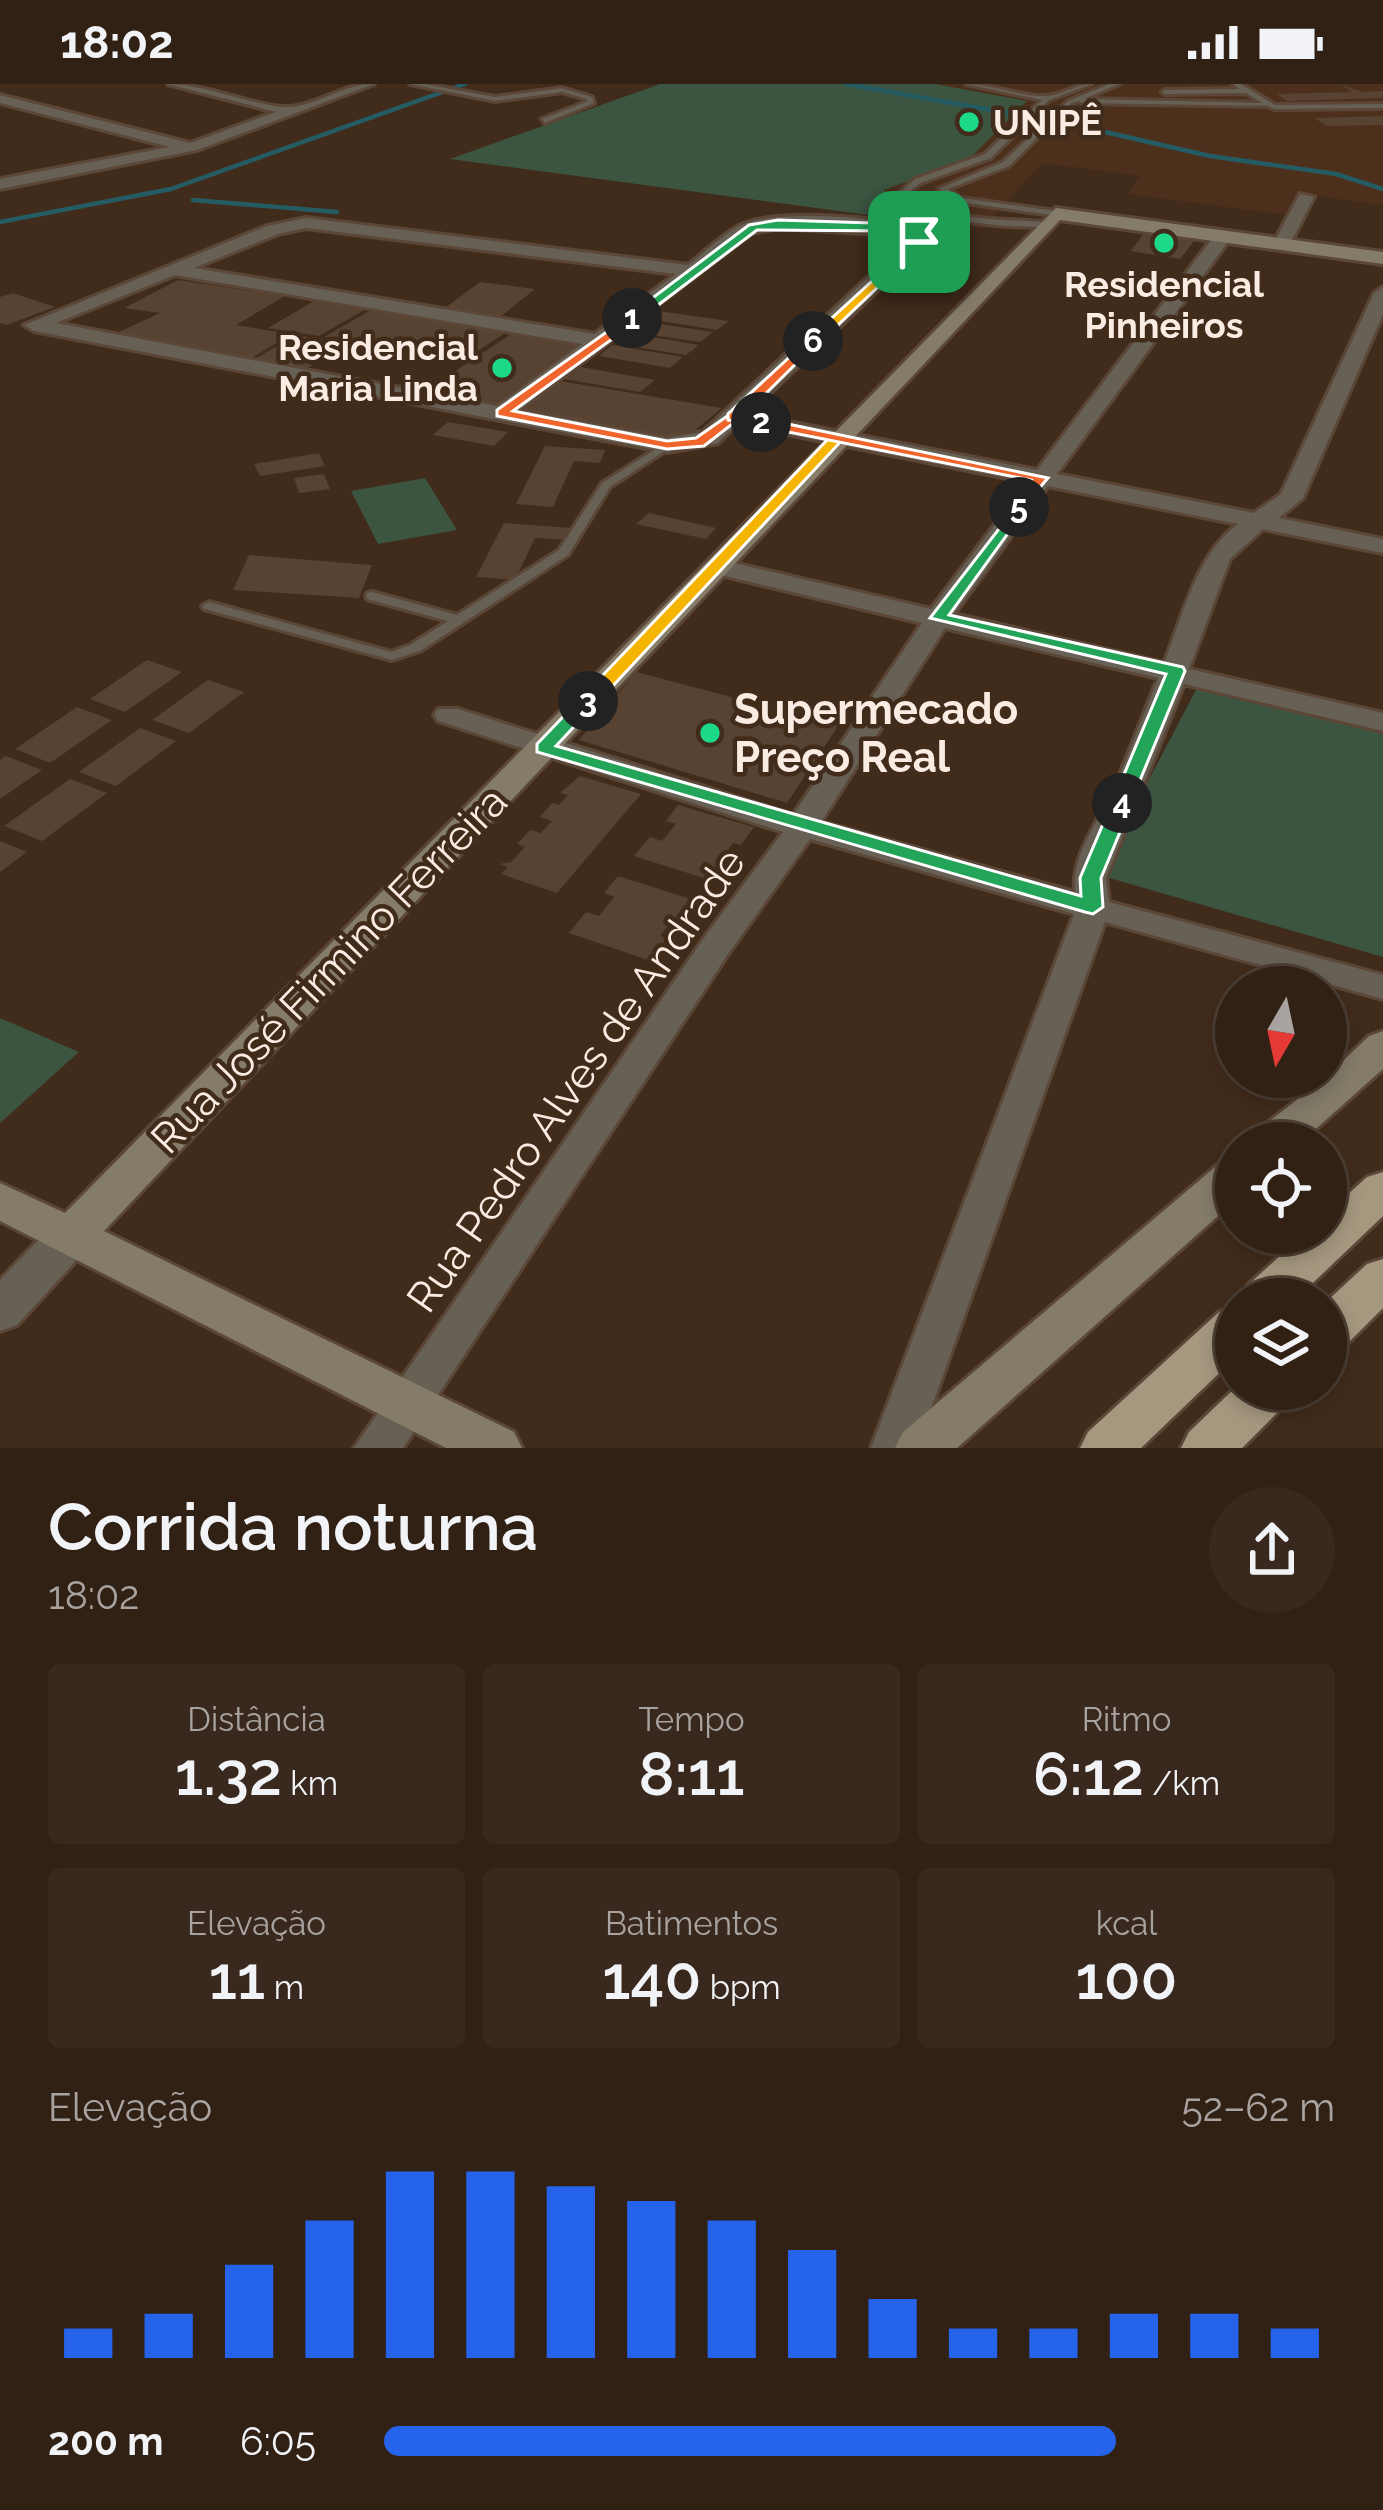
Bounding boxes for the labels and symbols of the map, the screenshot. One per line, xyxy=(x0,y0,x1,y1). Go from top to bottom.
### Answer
place label: UNIPÊ xyxy=(993,101,1102,143)
marker: UNIPÊ xyxy=(956,109,982,135)
pin xyxy=(868,191,970,293)
marker: Residencial Pinheiros xyxy=(1151,230,1177,256)
place label: Residencial Pinheiros xyxy=(1064,263,1265,346)
pin: 1 xyxy=(602,288,662,348)
pin: 6 xyxy=(783,311,843,371)
place label: Residencial Maria Linda xyxy=(278,326,479,409)
marker: Residencial Maria Linda xyxy=(489,355,515,381)
pin: 2 xyxy=(731,392,791,452)
pin: 5 xyxy=(989,477,1049,537)
pin: 3 xyxy=(558,671,618,731)
place label: Supermecado Preço Real xyxy=(734,685,1018,782)
marker: Supermecado Preço Real xyxy=(697,720,723,746)
pin: 4 xyxy=(1092,773,1152,833)
street label: Rua José Firmino Ferreira xyxy=(141,777,517,1163)
street label: Rua Pedro Alves de Andrade xyxy=(397,839,755,1321)
north arrow xyxy=(1215,966,1347,1098)

